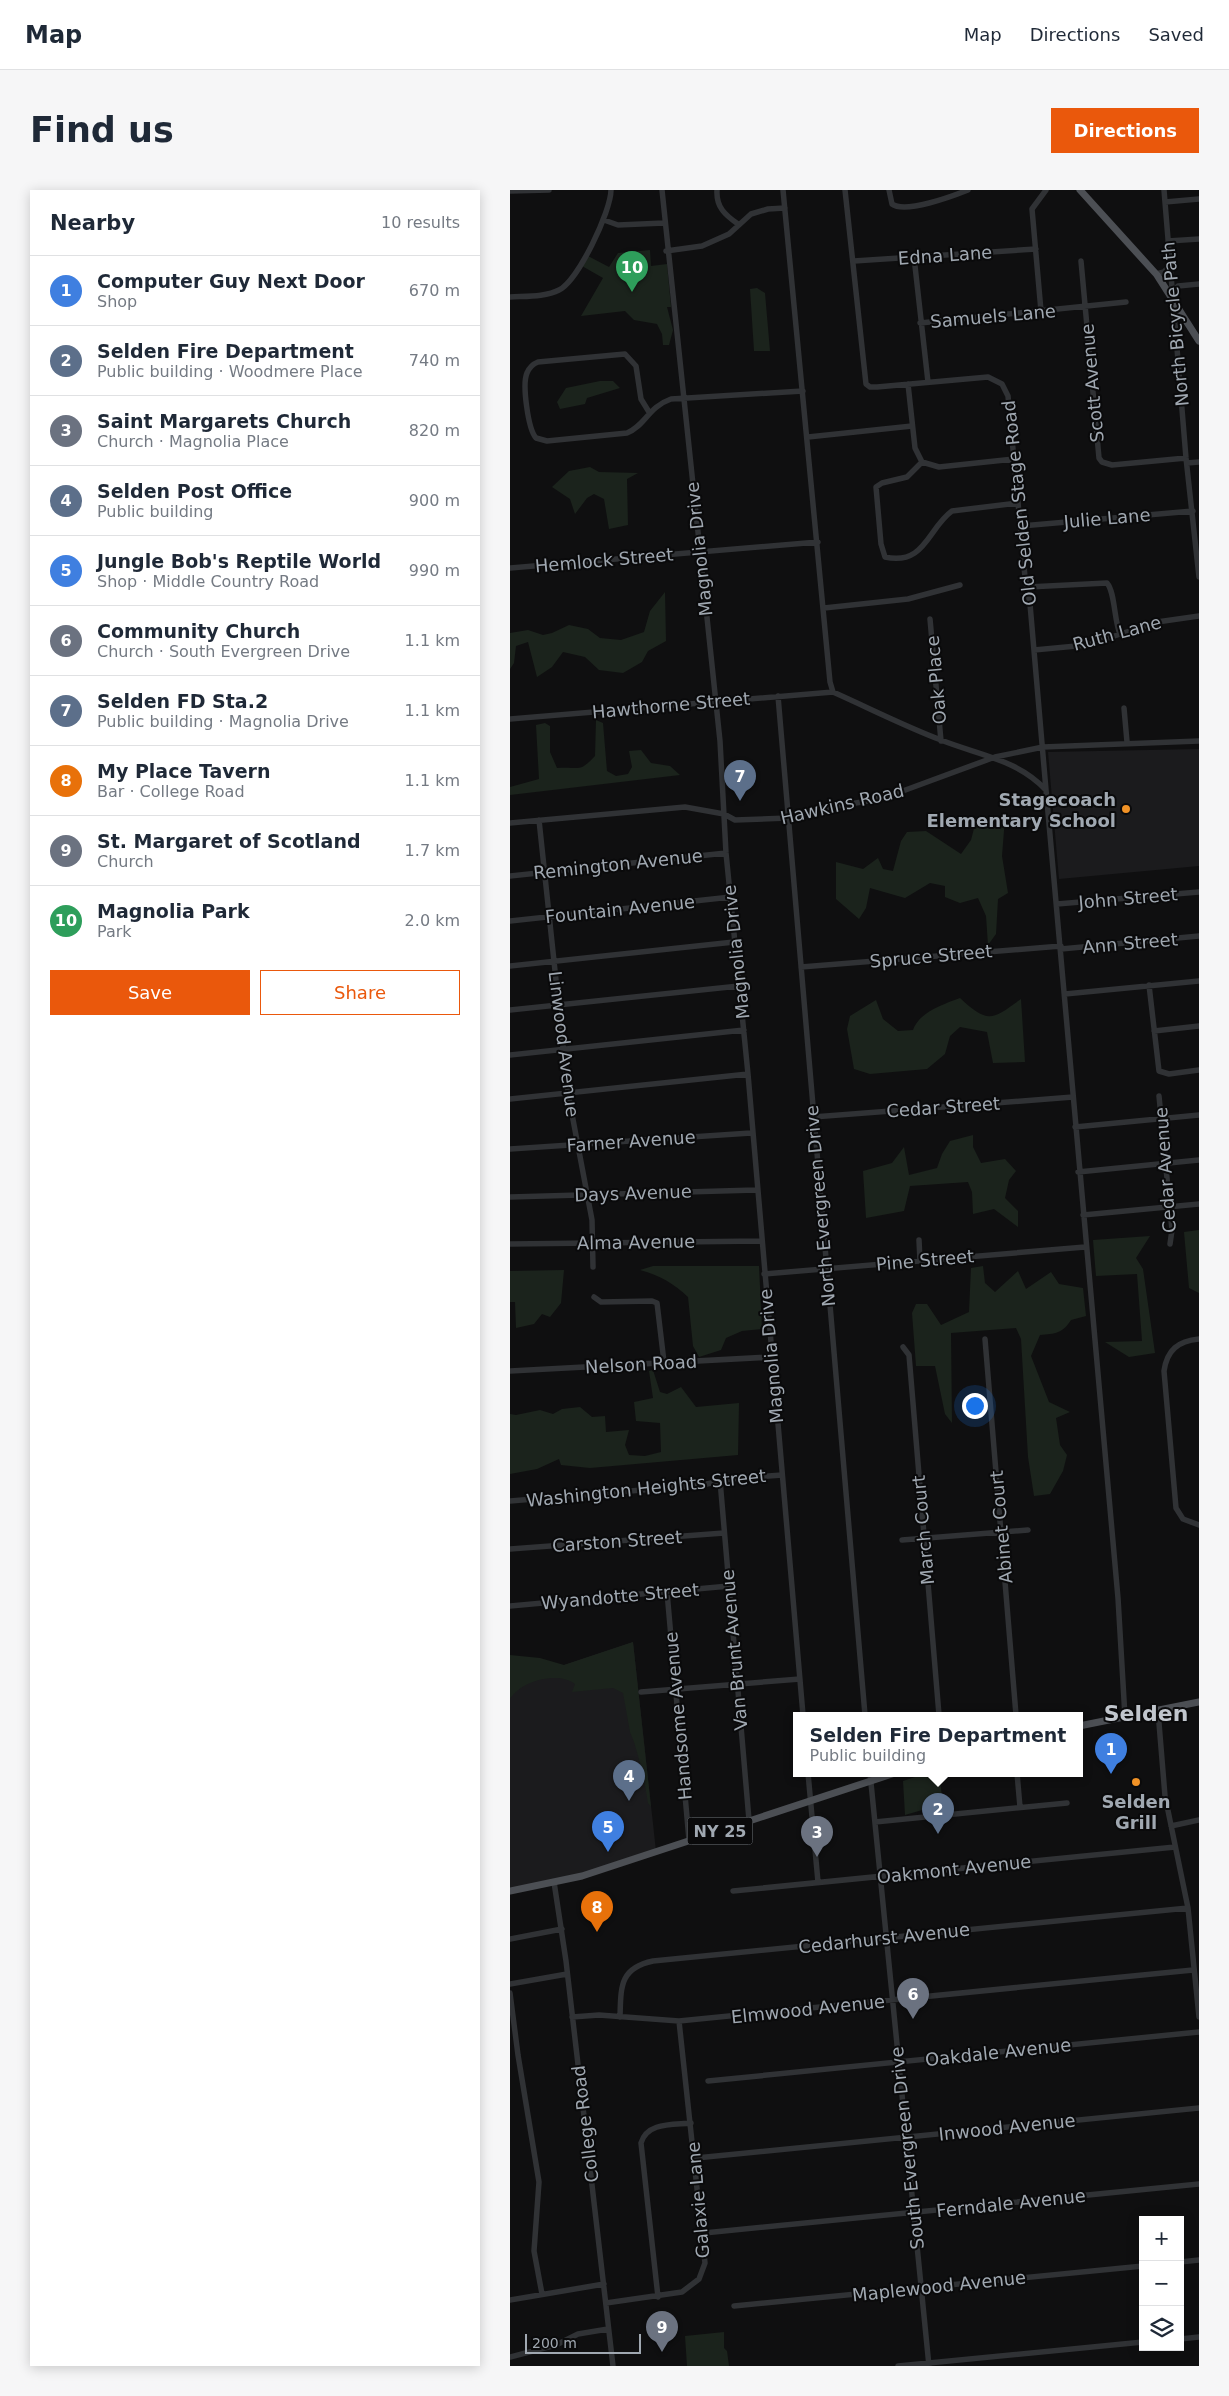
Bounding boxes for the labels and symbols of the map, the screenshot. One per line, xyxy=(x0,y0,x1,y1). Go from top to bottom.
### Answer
street label: Edna Lane xyxy=(897,241,993,269)
street label: North Bicycle Path xyxy=(1157,241,1193,407)
pin: 10 xyxy=(616,251,648,292)
street label: Samuels Lane xyxy=(929,300,1057,332)
street label: Scott Avenue xyxy=(1076,323,1108,443)
street label: Old Selden Stage Road xyxy=(998,399,1040,607)
street label: Magnolia Drive xyxy=(681,481,717,617)
street label: Julie Lane xyxy=(1062,504,1151,532)
street label: Hemlock Street xyxy=(534,543,674,577)
street label: Ruth Lane xyxy=(1070,611,1164,655)
street label: Oak Place xyxy=(922,635,950,725)
street label: Hawthorne Street xyxy=(591,688,751,722)
pin: 7 xyxy=(724,760,756,801)
street label: Hawkins Road xyxy=(778,780,906,828)
place label: Stagecoach Elementary School xyxy=(927,789,1116,831)
marker: Stagecoach Elementary School xyxy=(1120,803,1132,815)
street label: Remington Avenue xyxy=(532,845,704,883)
street label: John Street xyxy=(1076,883,1179,913)
street label: Magnolia Drive xyxy=(718,884,754,1020)
street label: Fountain Avenue xyxy=(544,891,696,927)
street label: Ann Street xyxy=(1081,928,1179,958)
street label: Spruce Street xyxy=(869,940,993,972)
street label: Linwood Avenue xyxy=(545,970,583,1118)
street label: Cedar Street xyxy=(885,1093,1001,1121)
street label: North Evergreen Drive xyxy=(801,1104,839,1308)
street label: Cedar Avenue xyxy=(1150,1106,1180,1234)
street label: Farner Avenue xyxy=(566,1126,696,1156)
street label: Days Avenue xyxy=(574,1180,692,1206)
street label: Alma Avenue xyxy=(577,1230,695,1254)
street label: Pine Street xyxy=(875,1245,975,1275)
street label: Magnolia Drive xyxy=(755,1288,787,1424)
street label: Nelson Road xyxy=(584,1351,698,1377)
your location xyxy=(962,1393,988,1419)
street label: Washington Heights Street xyxy=(525,1465,767,1511)
street label: Abinet Court xyxy=(986,1470,1016,1584)
street label: March Court xyxy=(908,1474,938,1586)
street label: Carston Street xyxy=(551,1526,683,1556)
street label: Van Brunt Avenue xyxy=(717,1569,751,1731)
street label: Wyandotte Street xyxy=(540,1579,700,1613)
street label: Handsome Avenue xyxy=(660,1631,696,1801)
district label: Selden xyxy=(1104,1701,1188,1726)
pin: 1 xyxy=(1095,1733,1127,1774)
pin: 4 xyxy=(613,1760,645,1801)
marker: Selden Grill xyxy=(1130,1776,1142,1788)
place label: Selden Grill xyxy=(1101,1791,1171,1833)
pin: 2 xyxy=(922,1793,954,1834)
pin: 5 xyxy=(592,1811,624,1852)
pin: 3 xyxy=(801,1816,833,1857)
road number: NY 25 xyxy=(688,1818,752,1844)
street label: Oakmont Avenue xyxy=(876,1850,1032,1888)
pin: 8 xyxy=(581,1891,613,1932)
street label: Cedarhurst Avenue xyxy=(797,1919,971,1957)
pin: 6 xyxy=(897,1978,929,2019)
street label: Elmwood Avenue xyxy=(730,1990,886,2028)
street label: Oakdale Avenue xyxy=(924,2034,1072,2070)
street label: South Evergreen Drive xyxy=(886,2046,928,2250)
street label: College Road xyxy=(567,2064,603,2184)
street label: Inwood Avenue xyxy=(938,2109,1076,2145)
street label: Galaxie Lane xyxy=(682,2141,714,2259)
street label: Ferndale Avenue xyxy=(935,2185,1087,2221)
street label: Maplewood Avenue xyxy=(851,2266,1027,2306)
pin: 9 xyxy=(646,2311,678,2352)
scale bar xyxy=(525,2331,641,2354)

